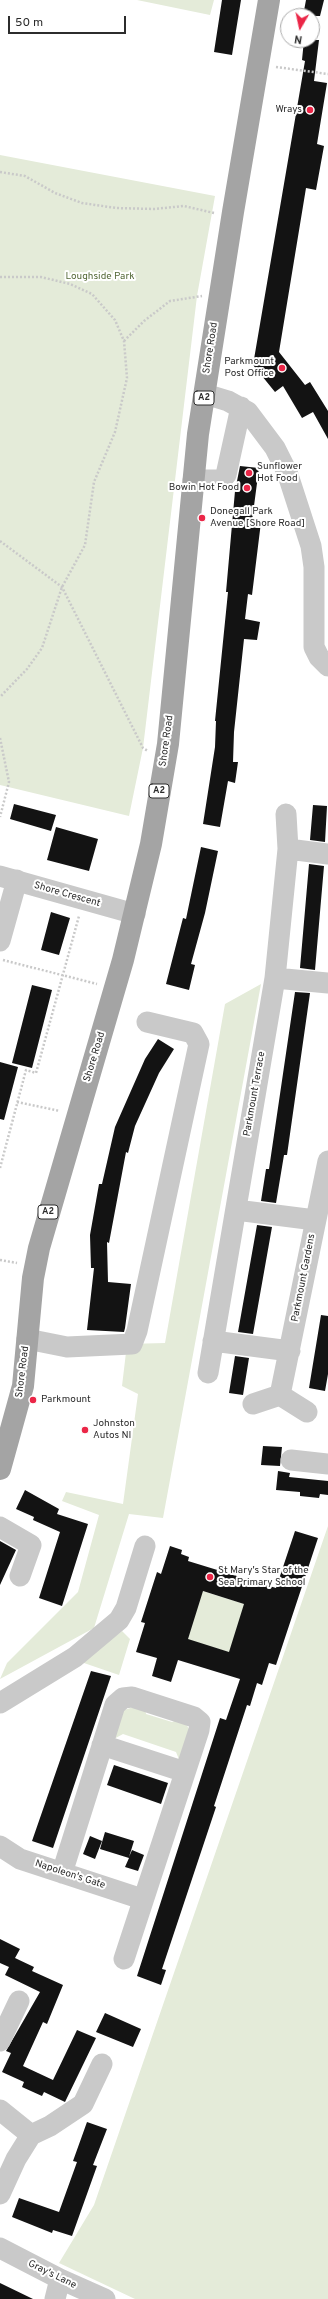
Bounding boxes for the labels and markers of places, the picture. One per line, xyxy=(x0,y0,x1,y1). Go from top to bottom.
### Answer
place label: Wrays xyxy=(275,104,302,116)
marker: Wrays xyxy=(305,105,315,115)
place label: Parkmount Post Office xyxy=(224,356,274,380)
marker: Parkmount Post Office xyxy=(277,363,287,373)
place label: Sunflower Hot Food xyxy=(257,461,302,484)
marker: Sunflower Hot Food xyxy=(244,468,254,478)
place label: Bowin Hot Food xyxy=(169,482,239,494)
marker: Bowin Hot Food xyxy=(242,483,252,493)
place label: Donegall Park Avenue [Shore Road] xyxy=(210,506,305,530)
marker: Donegall Park Avenue [Shore Road] xyxy=(197,513,207,523)
place label: Parkmount xyxy=(41,1394,91,1406)
marker: Parkmount xyxy=(28,1395,38,1405)
place label: Johnston Autos NI xyxy=(93,1418,135,1442)
marker: Johnston Autos NI xyxy=(80,1425,90,1435)
place label: St Mary's Star of the Sea Primary School xyxy=(218,1565,309,1588)
marker: St Mary's Star of the Sea Primary School xyxy=(205,1572,215,1582)

